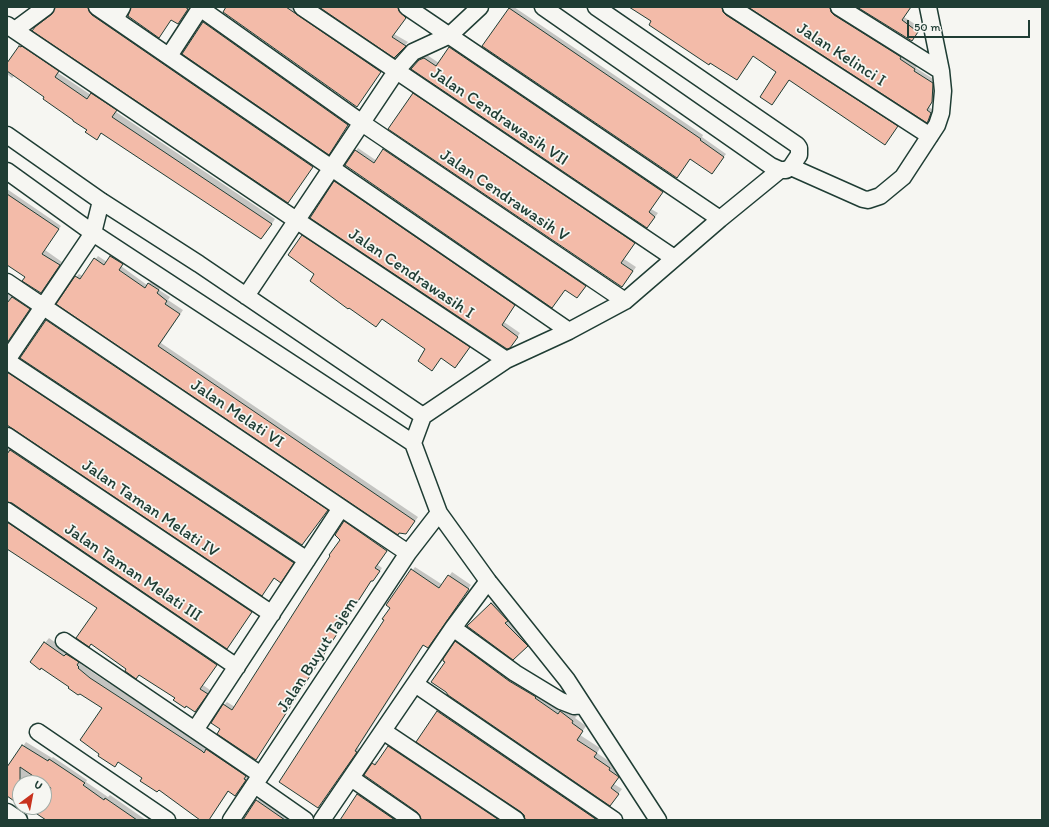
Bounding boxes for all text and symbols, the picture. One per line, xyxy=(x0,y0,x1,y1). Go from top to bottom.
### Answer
scale bar xyxy=(909,12,1032,38)
street label: Jalan Kelinci I xyxy=(793,19,889,91)
text: 50 m xyxy=(914,20,940,34)
street label: Jalan Cendrawasih VII xyxy=(426,63,572,171)
street label: Jalan Cendrawasih V xyxy=(436,145,572,247)
street label: Jalan Cendrawasih I xyxy=(344,224,478,324)
street label: Jalan Melati VI xyxy=(186,375,288,453)
street label: Jalan Taman Melati IV xyxy=(78,456,222,562)
street label: Jalan Taman Melati III xyxy=(60,519,206,627)
street label: Jalan Buyut Tajem xyxy=(273,594,363,716)
north arrow xyxy=(12,775,52,815)
text: U xyxy=(32,778,45,793)

